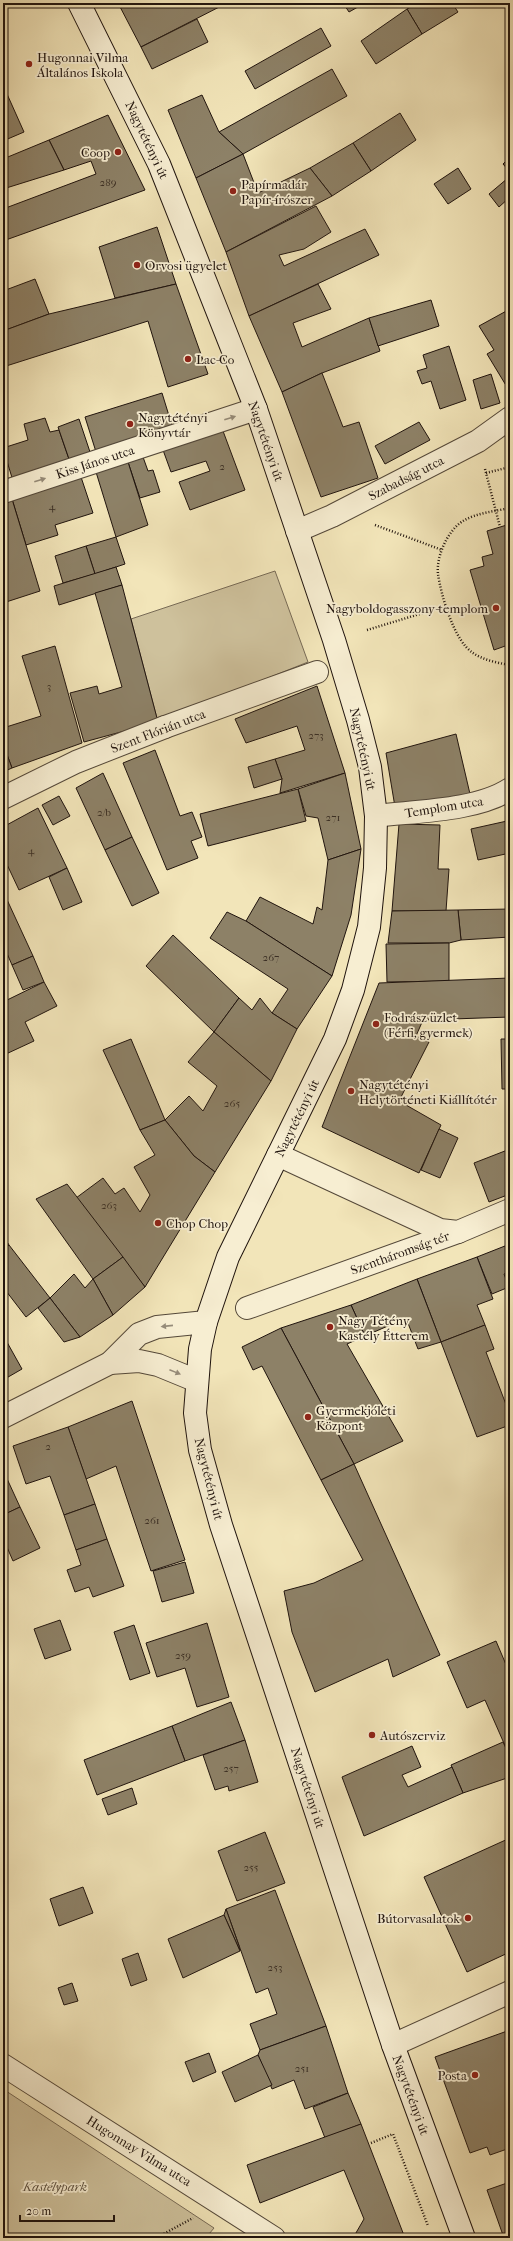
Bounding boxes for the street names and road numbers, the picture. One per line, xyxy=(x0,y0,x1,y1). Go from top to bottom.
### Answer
street label: Nagytétényi út xyxy=(122,99,172,182)
street label: Nagytétényi út xyxy=(245,399,287,484)
street label: Kiss János utca xyxy=(54,442,137,482)
street label: Szabadság utca xyxy=(366,452,447,503)
street label: Szent Flórián utca xyxy=(109,706,208,756)
street label: Nagytétényi út xyxy=(347,706,379,792)
street label: Templom utca xyxy=(404,793,485,821)
street label: Nagytétényi út xyxy=(272,1077,322,1159)
street label: Szentháromság tér xyxy=(348,1228,452,1278)
street label: Nagytétényi út xyxy=(192,1436,227,1522)
street label: Nagytétényi út xyxy=(288,1746,328,1831)
street label: Nagytétényi út xyxy=(390,2053,433,2137)
street label: Hugonnay Vilma utca xyxy=(84,2113,195,2190)

